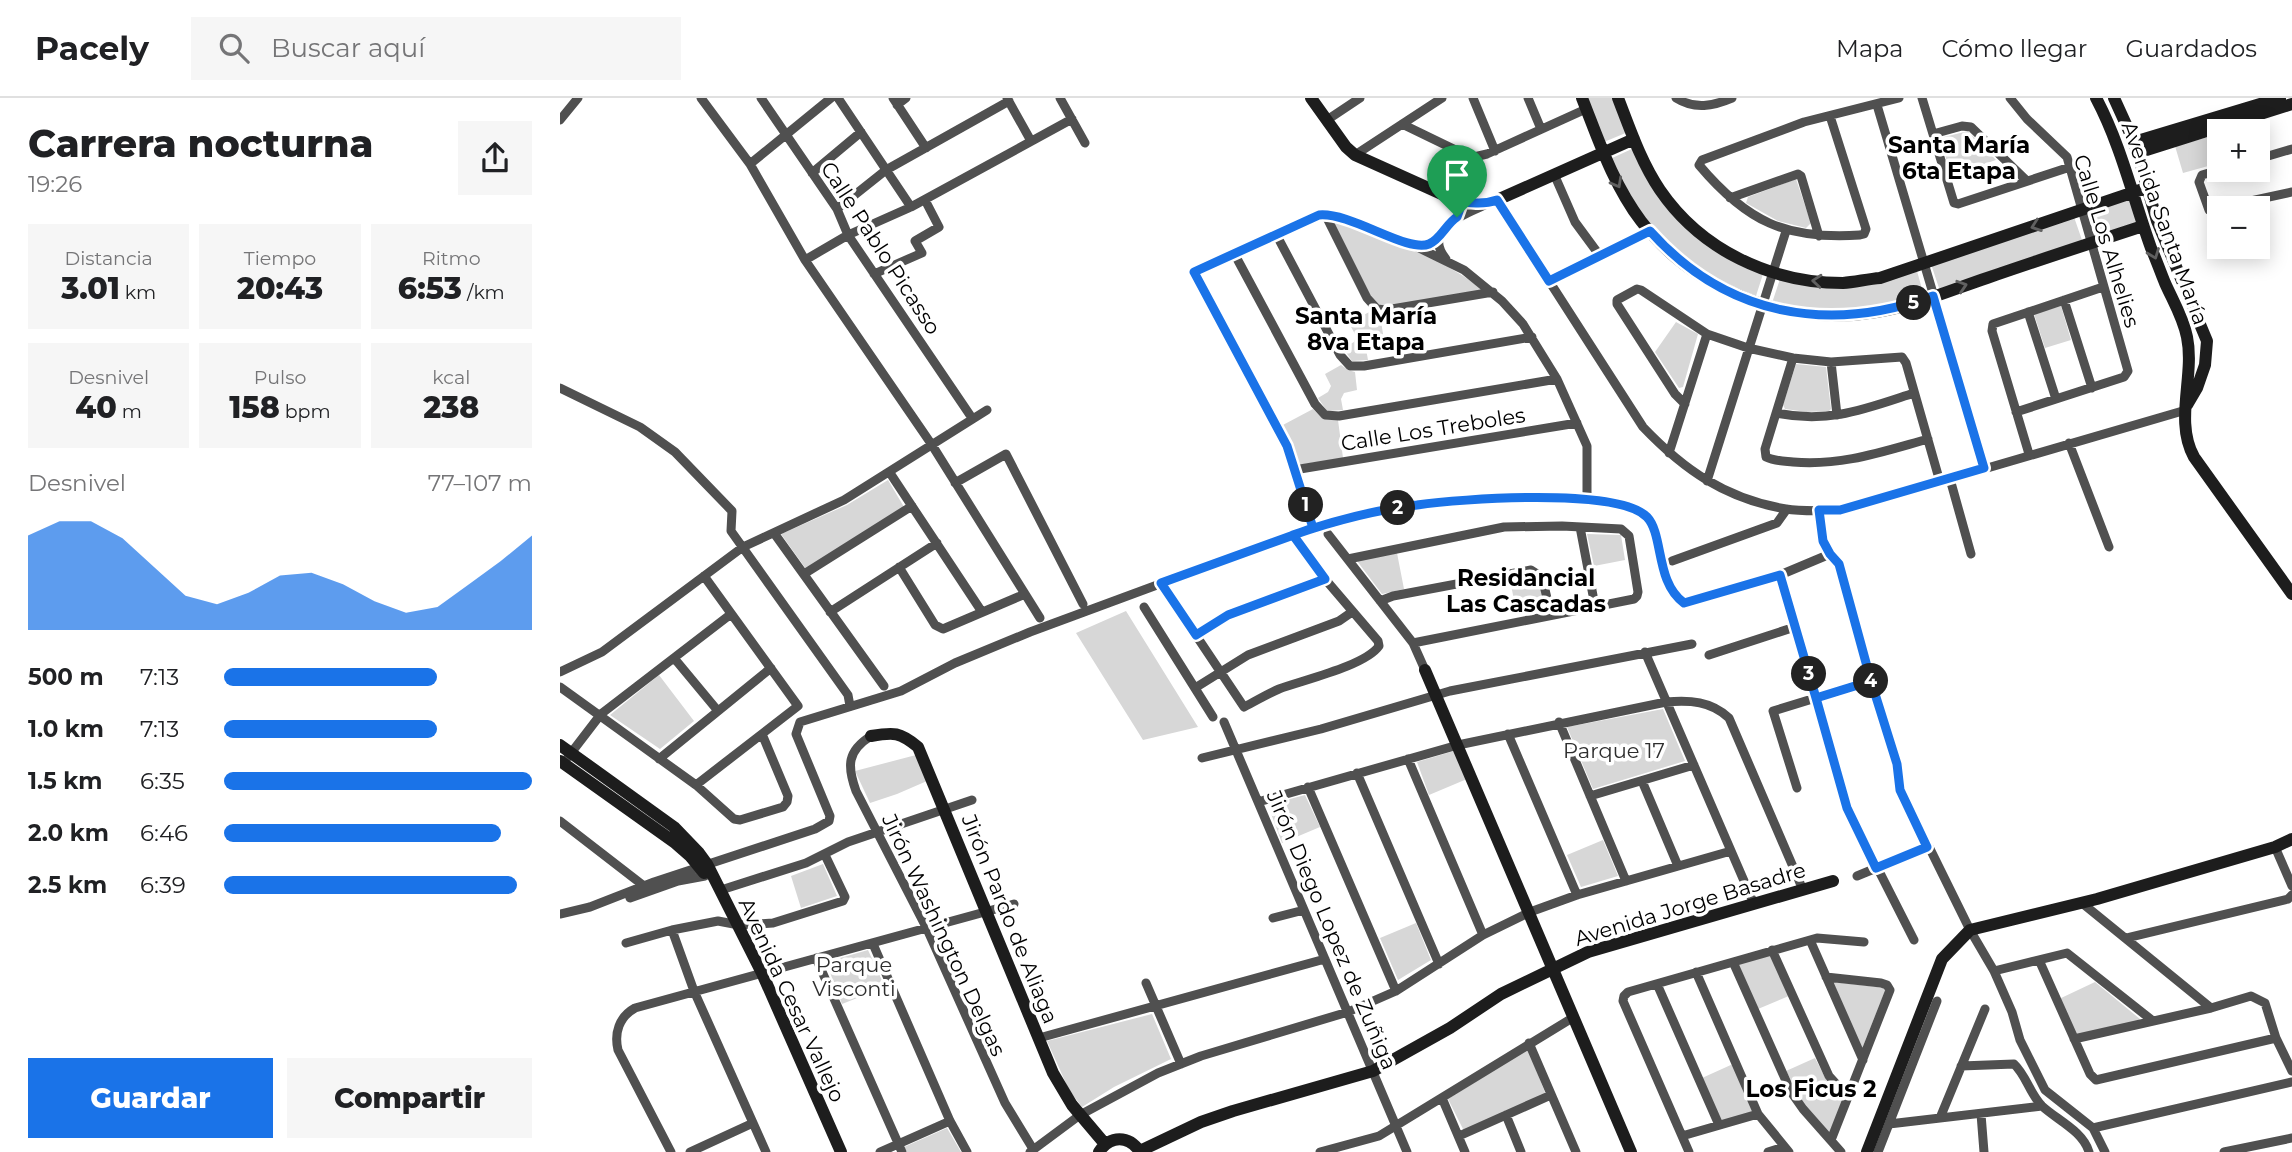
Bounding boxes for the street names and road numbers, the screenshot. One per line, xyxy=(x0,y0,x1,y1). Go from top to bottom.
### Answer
street label: Avenida Santa María xyxy=(2117,118,2213,328)
street label: Calle Los Alhelies xyxy=(2069,151,2145,331)
street label: Calle Pablo Picasso xyxy=(816,157,946,339)
street label: Calle Los Treboles xyxy=(1339,402,1527,456)
street label: Jirón Diego Lopez de Zuñiga xyxy=(1261,786,1402,1073)
street label: Jirón Washington Delgas xyxy=(876,809,1011,1060)
street label: Jirón Pardo de Aliaga xyxy=(956,810,1063,1027)
street label: Avenida Jorge Basadre xyxy=(1571,857,1809,951)
street label: Avenida Cesar Vallejo xyxy=(734,894,850,1106)

